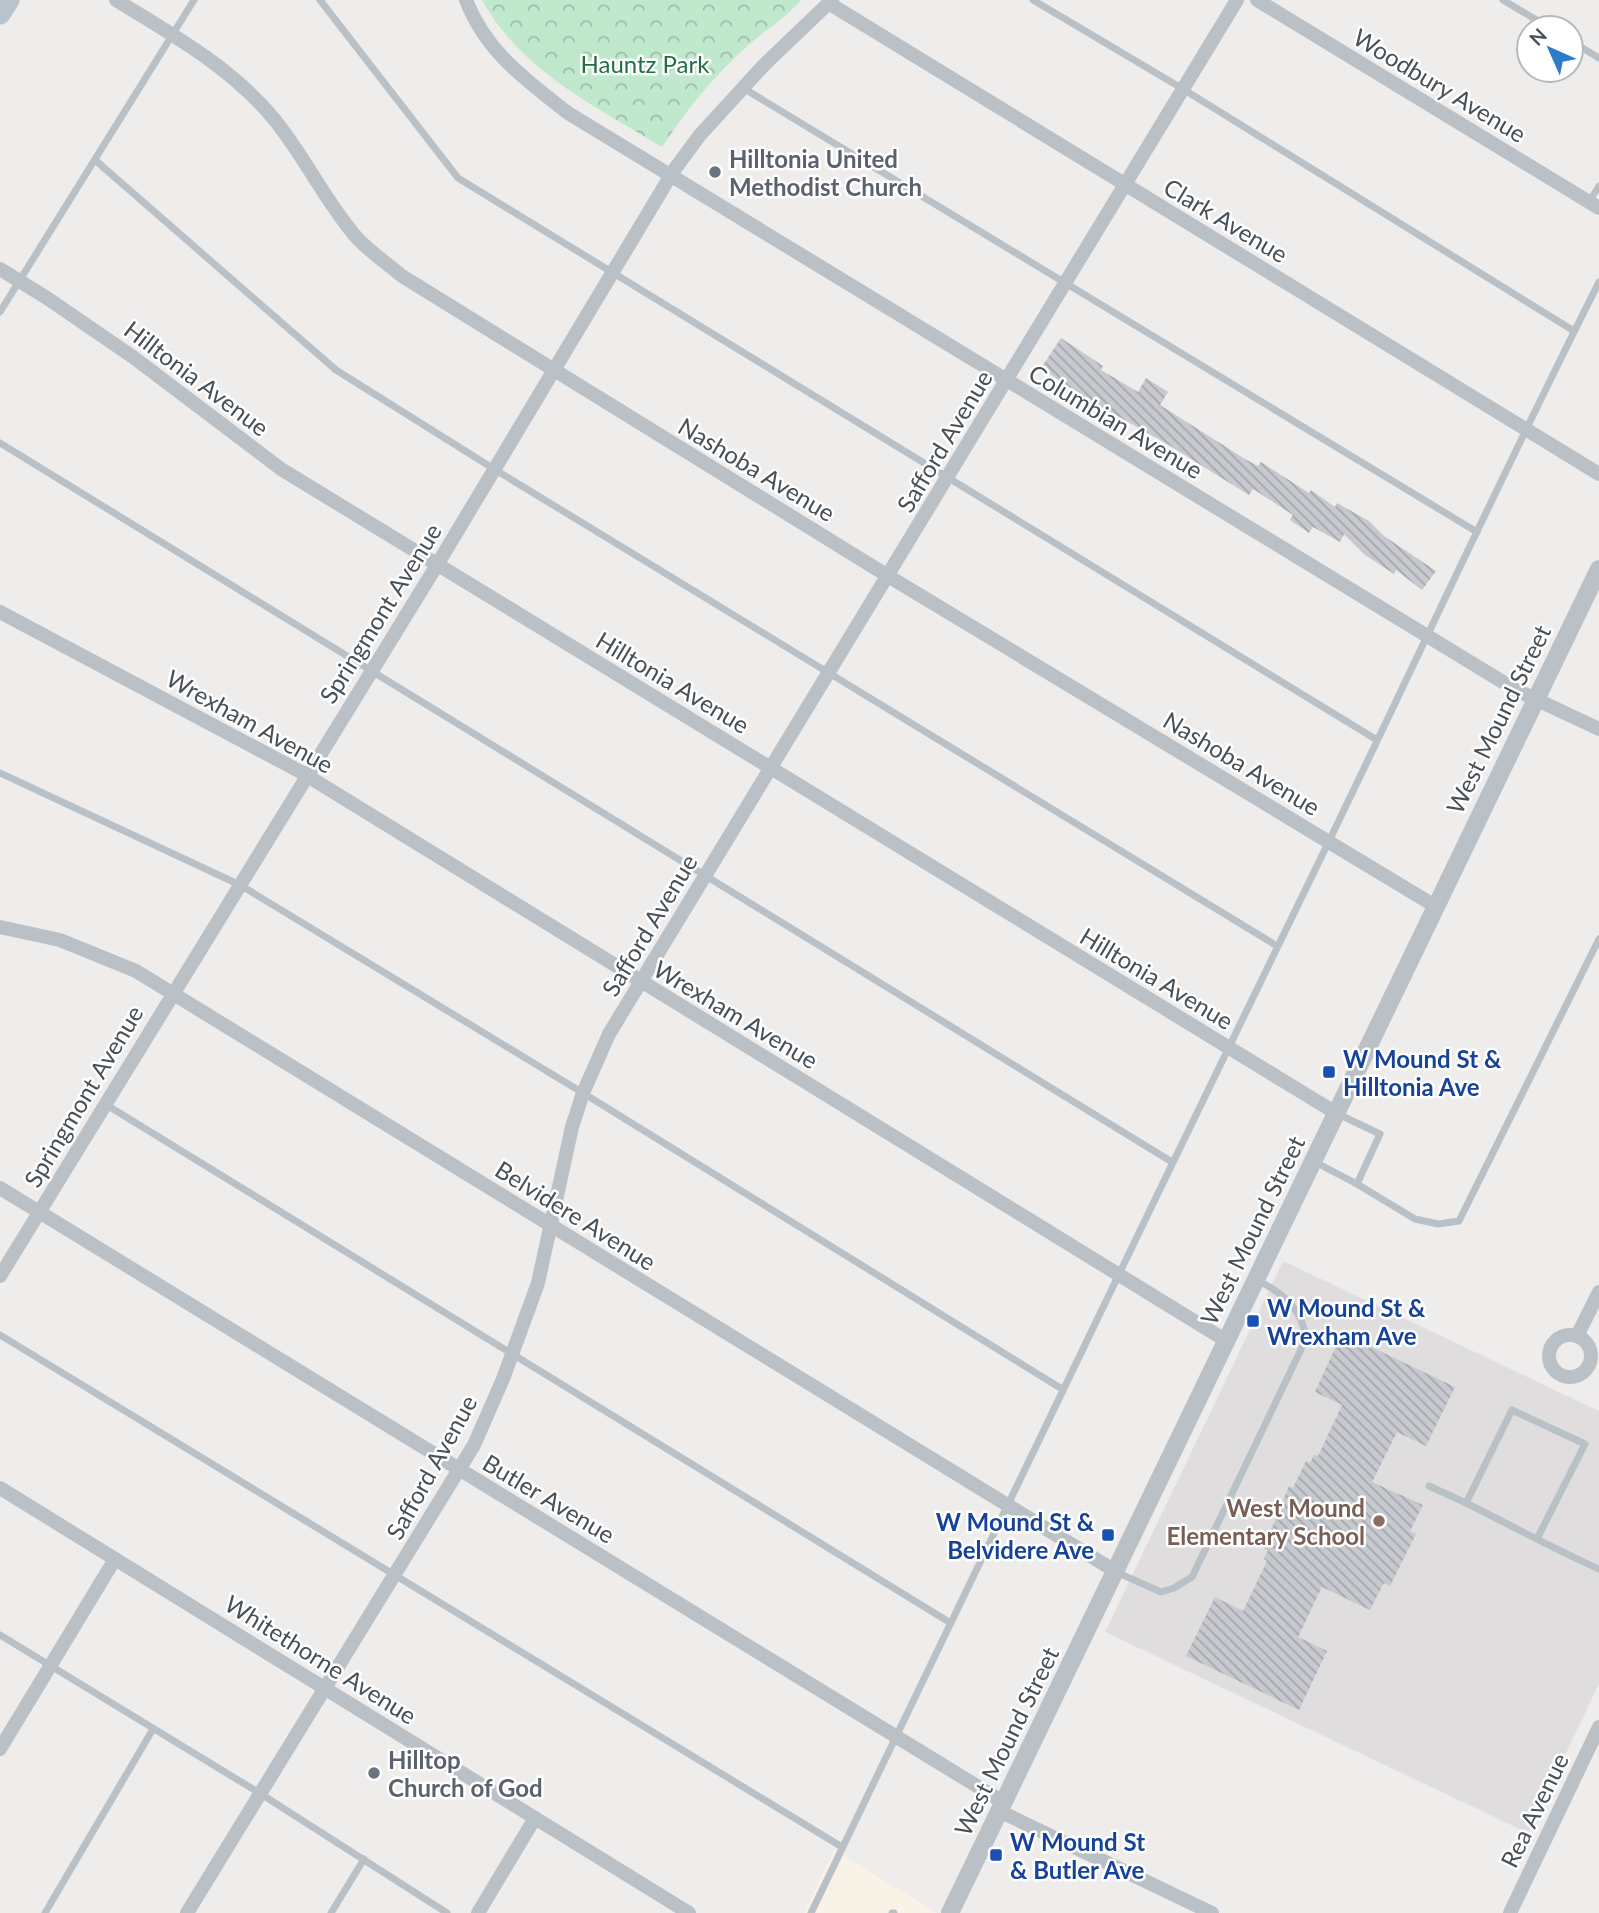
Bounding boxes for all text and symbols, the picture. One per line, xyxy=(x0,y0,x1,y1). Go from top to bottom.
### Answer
north arrow xyxy=(1515,14,1585,84)
street label: Woodbury Avenue xyxy=(1348,22,1532,148)
text: N xyxy=(1524,23,1551,50)
park label: Hauntz Park xyxy=(581,49,710,78)
place label: Hilltonia United Methodist Church xyxy=(729,144,922,201)
marker: Hilltonia United Methodist Church xyxy=(707,164,723,180)
street label: Clark Avenue xyxy=(1159,172,1293,268)
street label: Hilltonia Avenue xyxy=(119,314,275,442)
street label: Columbian Avenue xyxy=(1024,358,1208,484)
street label: Safford Avenue xyxy=(890,365,998,517)
street label: Nashoba Avenue xyxy=(673,411,841,527)
street label: Springmont Avenue xyxy=(313,518,447,708)
street label: West Mound Street xyxy=(1440,620,1556,818)
street label: Hilltonia Avenue xyxy=(591,625,755,739)
street label: Wrexham Avenue xyxy=(161,663,339,779)
street label: Nashoba Avenue xyxy=(1158,705,1326,821)
street label: Safford Avenue xyxy=(595,849,703,1001)
street label: Hilltonia Avenue xyxy=(1075,921,1239,1035)
street label: Wrexham Avenue xyxy=(649,954,823,1074)
street label: Springmont Avenue xyxy=(17,1000,149,1192)
place label: W Mound St & Hilltonia Ave xyxy=(1343,1044,1502,1101)
marker: W Mound St & Hilltonia Ave xyxy=(1321,1064,1337,1080)
street label: West Mound Street xyxy=(1194,1131,1310,1329)
street label: Belvidere Avenue xyxy=(490,1154,662,1276)
place label: W Mound St & Wrexham Ave xyxy=(1267,1293,1426,1350)
marker: W Mound St & Wrexham Ave xyxy=(1245,1313,1261,1329)
street label: Safford Avenue xyxy=(379,1390,483,1544)
street label: Butler Avenue xyxy=(478,1447,620,1549)
place label: West Mound Elementary School xyxy=(1166,1493,1365,1550)
place label: W Mound St & Belvidere Ave xyxy=(936,1507,1095,1564)
marker: West Mound Elementary School xyxy=(1371,1513,1387,1529)
marker: W Mound St & Belvidere Ave xyxy=(1100,1527,1116,1543)
street label: Whitethorne Avenue xyxy=(220,1588,422,1730)
street label: West Mound Street xyxy=(948,1642,1064,1840)
place label: Hilltop Church of God xyxy=(388,1745,543,1802)
street label: Rea Avenue xyxy=(1494,1748,1574,1872)
marker: Hilltop Church of God xyxy=(366,1765,382,1781)
place label: W Mound St & Butler Ave xyxy=(1010,1827,1145,1884)
marker: W Mound St & Butler Ave xyxy=(988,1847,1004,1863)

